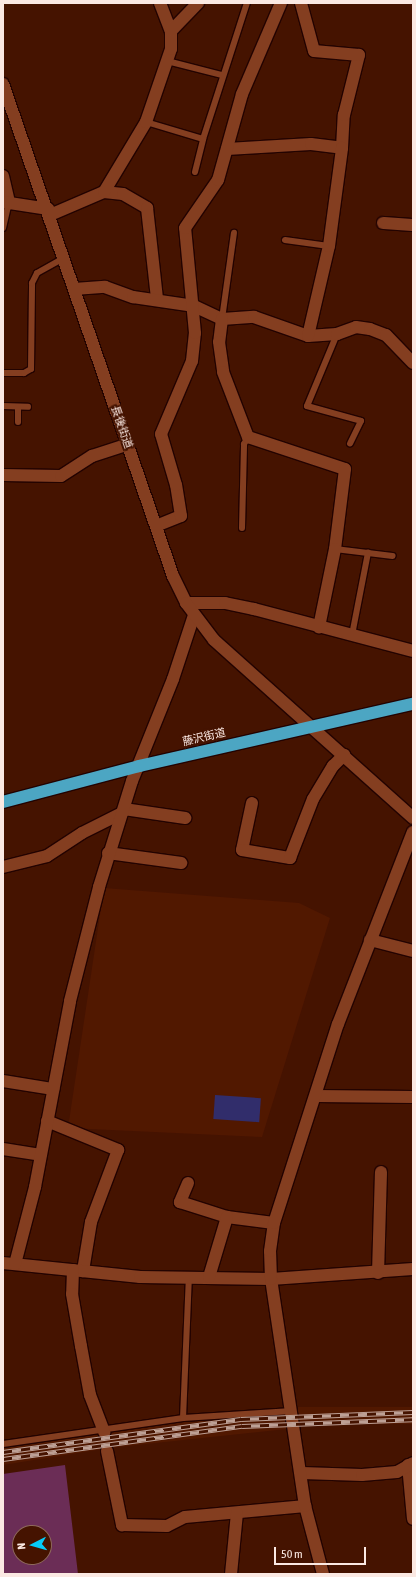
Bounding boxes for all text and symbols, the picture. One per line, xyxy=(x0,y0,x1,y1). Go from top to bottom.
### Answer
street label: 長後街道 xyxy=(109,404,135,450)
street label: 藤沢街道 xyxy=(181,726,227,748)
north arrow xyxy=(12,1525,52,1565)
scale bar xyxy=(276,1539,368,1565)
text: N xyxy=(15,1542,27,1550)
text: 50 m xyxy=(281,1547,303,1561)

